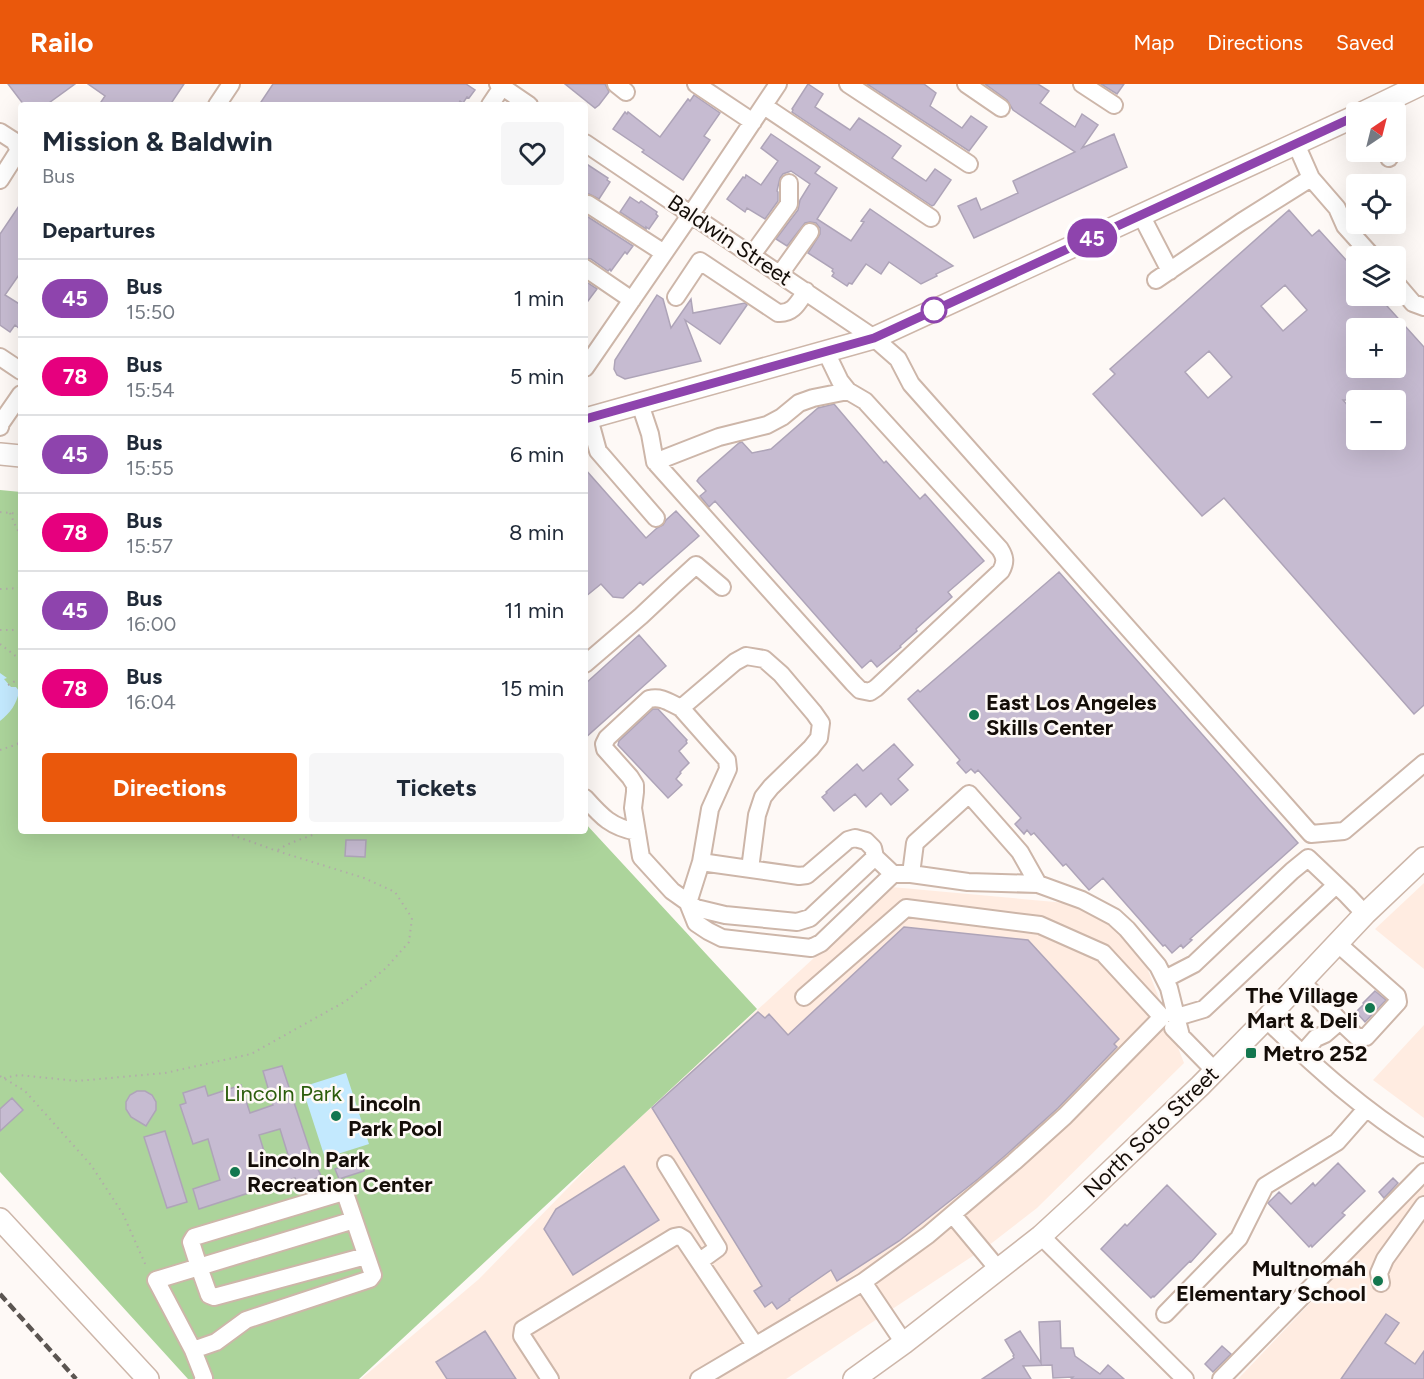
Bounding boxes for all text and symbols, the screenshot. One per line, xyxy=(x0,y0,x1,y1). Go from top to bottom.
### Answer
text: Railo xyxy=(30,25,93,59)
text: Map xyxy=(1133,30,1174,55)
text: Directions xyxy=(1207,30,1303,55)
text: Saved xyxy=(1336,30,1394,55)
north arrow xyxy=(1346,102,1406,162)
map controls xyxy=(1346,102,1406,450)
button: heart xyxy=(501,122,564,185)
text: Mission & Baldwin xyxy=(42,124,273,158)
text: Bus xyxy=(42,164,75,188)
button: locate xyxy=(1346,174,1406,234)
street label: Baldwin Street xyxy=(663,189,797,291)
text: Departures xyxy=(42,217,155,244)
line badge: 45 xyxy=(1065,218,1119,258)
text: 45 xyxy=(1079,226,1105,251)
button: layers xyxy=(1346,246,1406,306)
text: Bus xyxy=(126,273,162,300)
text: 1 min xyxy=(513,285,564,312)
text: 45 xyxy=(62,286,88,311)
unlabelled marker xyxy=(921,297,947,323)
text: 15:50 xyxy=(126,300,175,324)
button: + xyxy=(1346,318,1406,378)
text: Bus xyxy=(126,351,162,378)
text: 5 min xyxy=(510,363,564,390)
text: 78 xyxy=(63,364,87,389)
text: 15:54 xyxy=(126,378,175,402)
button: − xyxy=(1346,390,1406,450)
text: Bus xyxy=(126,429,162,456)
text: 6 min xyxy=(510,441,564,468)
text: 45 xyxy=(62,442,88,467)
text: 15:55 xyxy=(126,456,174,480)
text: Bus xyxy=(126,507,162,534)
text: 8 min xyxy=(509,519,564,546)
text: 78 xyxy=(63,520,87,545)
text: 15:57 xyxy=(126,534,173,558)
text: Bus xyxy=(126,585,162,612)
text: 11 min xyxy=(504,597,564,624)
text: 45 xyxy=(62,598,88,623)
text: 16:00 xyxy=(126,612,176,636)
text: Bus xyxy=(126,663,162,690)
text: 15 min xyxy=(501,675,564,702)
text: 78 xyxy=(63,676,87,701)
place label: East Los Angeles Skills Center xyxy=(986,689,1157,741)
text: 16:04 xyxy=(126,690,176,714)
marker: East Los Angeles Skills Center xyxy=(967,708,981,722)
button: Directions xyxy=(42,753,297,822)
button: Tickets xyxy=(309,753,564,822)
place label: The Village Mart & Deli xyxy=(1246,982,1358,1034)
marker: The Village Mart & Deli xyxy=(1363,1001,1377,1015)
place label: Metro 252 xyxy=(1263,1040,1368,1067)
marker: Metro 252 xyxy=(1244,1046,1258,1060)
street label: North Soto Street xyxy=(1078,1061,1224,1203)
park label: Lincoln Park xyxy=(224,1080,342,1107)
place label: Lincoln Park Pool xyxy=(348,1090,442,1142)
marker: Lincoln Park Pool xyxy=(329,1109,343,1123)
place label: Lincoln Park Recreation Center xyxy=(247,1146,433,1198)
marker: Lincoln Park Recreation Center xyxy=(228,1165,242,1179)
place label: Multnomah Elementary School xyxy=(1176,1255,1366,1307)
marker: Multnomah Elementary School xyxy=(1371,1274,1385,1288)

